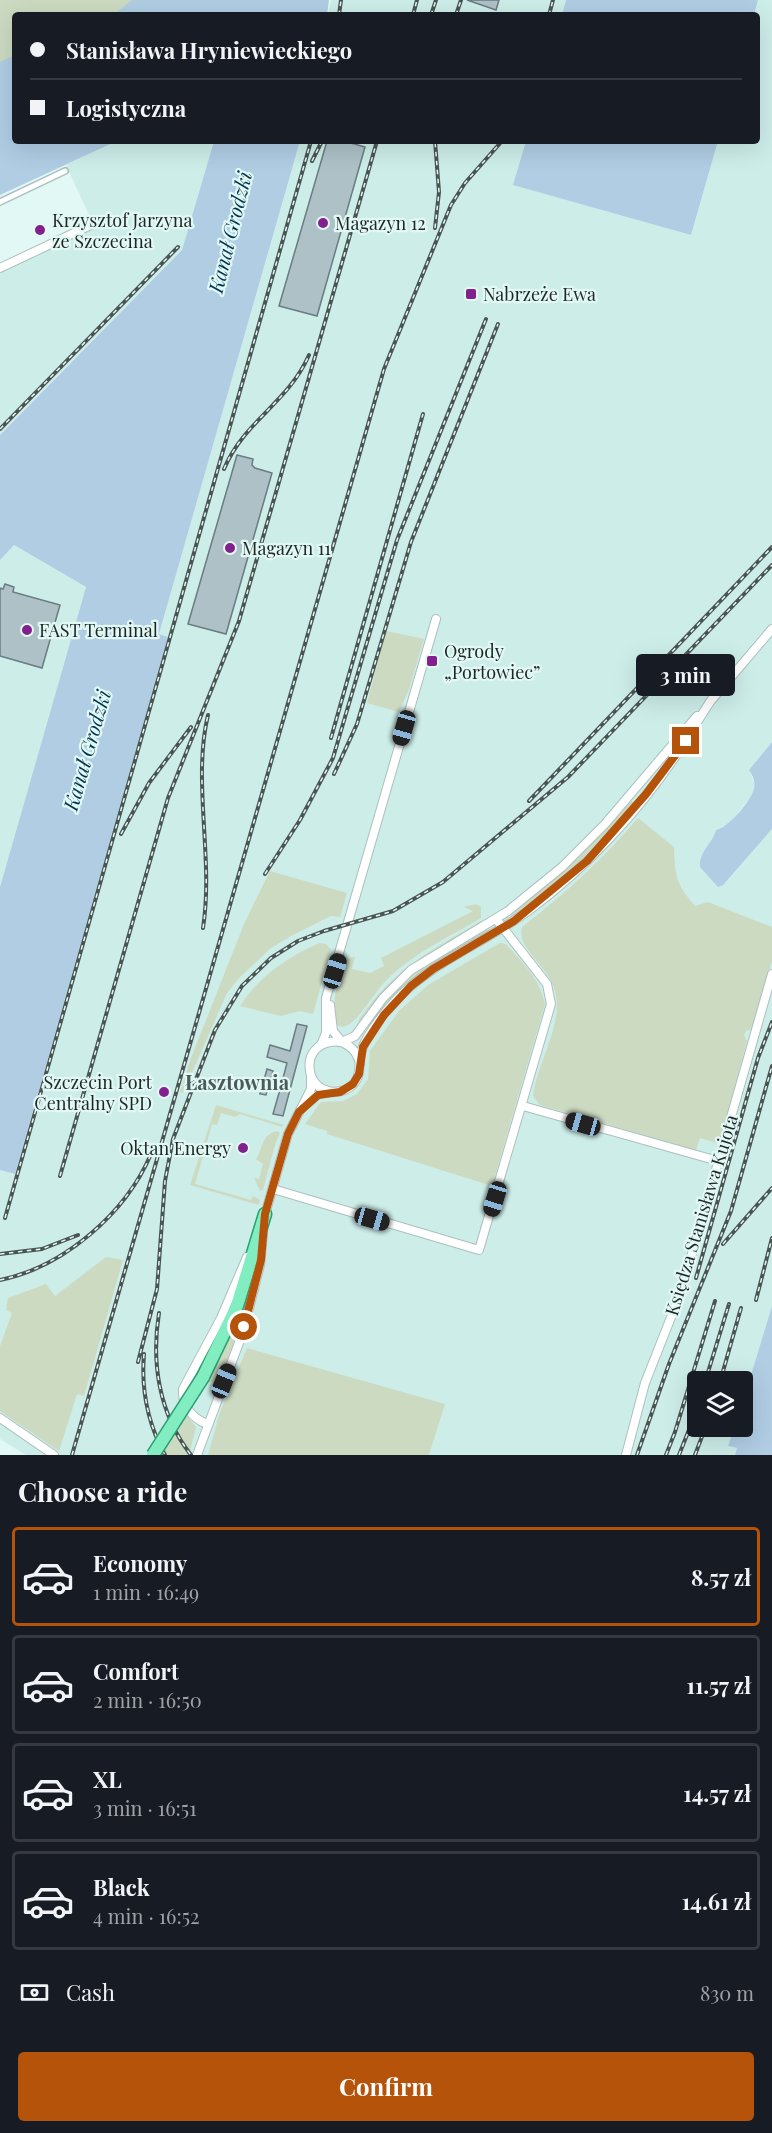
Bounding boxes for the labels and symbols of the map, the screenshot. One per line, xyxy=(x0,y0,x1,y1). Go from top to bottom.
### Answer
water label: Kanał Grodzki xyxy=(201,168,257,296)
place label: Krzysztof Jarzyna ze Szczecina xyxy=(52,208,192,253)
place label: Magazyn 12 xyxy=(335,211,426,235)
marker: Magazyn 12 xyxy=(316,216,330,230)
marker: Krzysztof Jarzyna ze Szczecina xyxy=(33,223,47,237)
place label: Nabrzeże Ewa xyxy=(483,282,596,306)
marker: Nabrzeże Ewa xyxy=(464,287,478,301)
place label: Magazyn 11 xyxy=(242,536,331,560)
marker: Magazyn 11 xyxy=(223,541,237,555)
place label: FAST Terminal xyxy=(39,618,158,642)
marker: FAST Terminal xyxy=(20,623,34,637)
place label: Ogrody „Portowiec” xyxy=(444,639,541,684)
marker: Ogrody „Portowiec” xyxy=(425,654,439,668)
callout: 3 min xyxy=(636,654,736,696)
water label: Kanał Grodzki xyxy=(56,686,116,814)
car xyxy=(390,708,418,748)
route end xyxy=(672,727,699,754)
car xyxy=(321,951,349,991)
district label: Łasztownia xyxy=(185,1068,290,1095)
place label: Szczecin Port Centralny SPD xyxy=(34,1070,153,1115)
marker: Szczecin Port Centralny SPD xyxy=(157,1085,171,1099)
car xyxy=(563,1110,603,1138)
street label: Księdza Stanisława Kujota xyxy=(659,1112,743,1318)
place label: Oktan Energy xyxy=(120,1136,231,1160)
marker: Oktan Energy xyxy=(236,1141,250,1155)
car xyxy=(481,1179,509,1219)
car xyxy=(352,1205,392,1233)
route start xyxy=(230,1313,257,1340)
car xyxy=(209,1361,239,1401)

